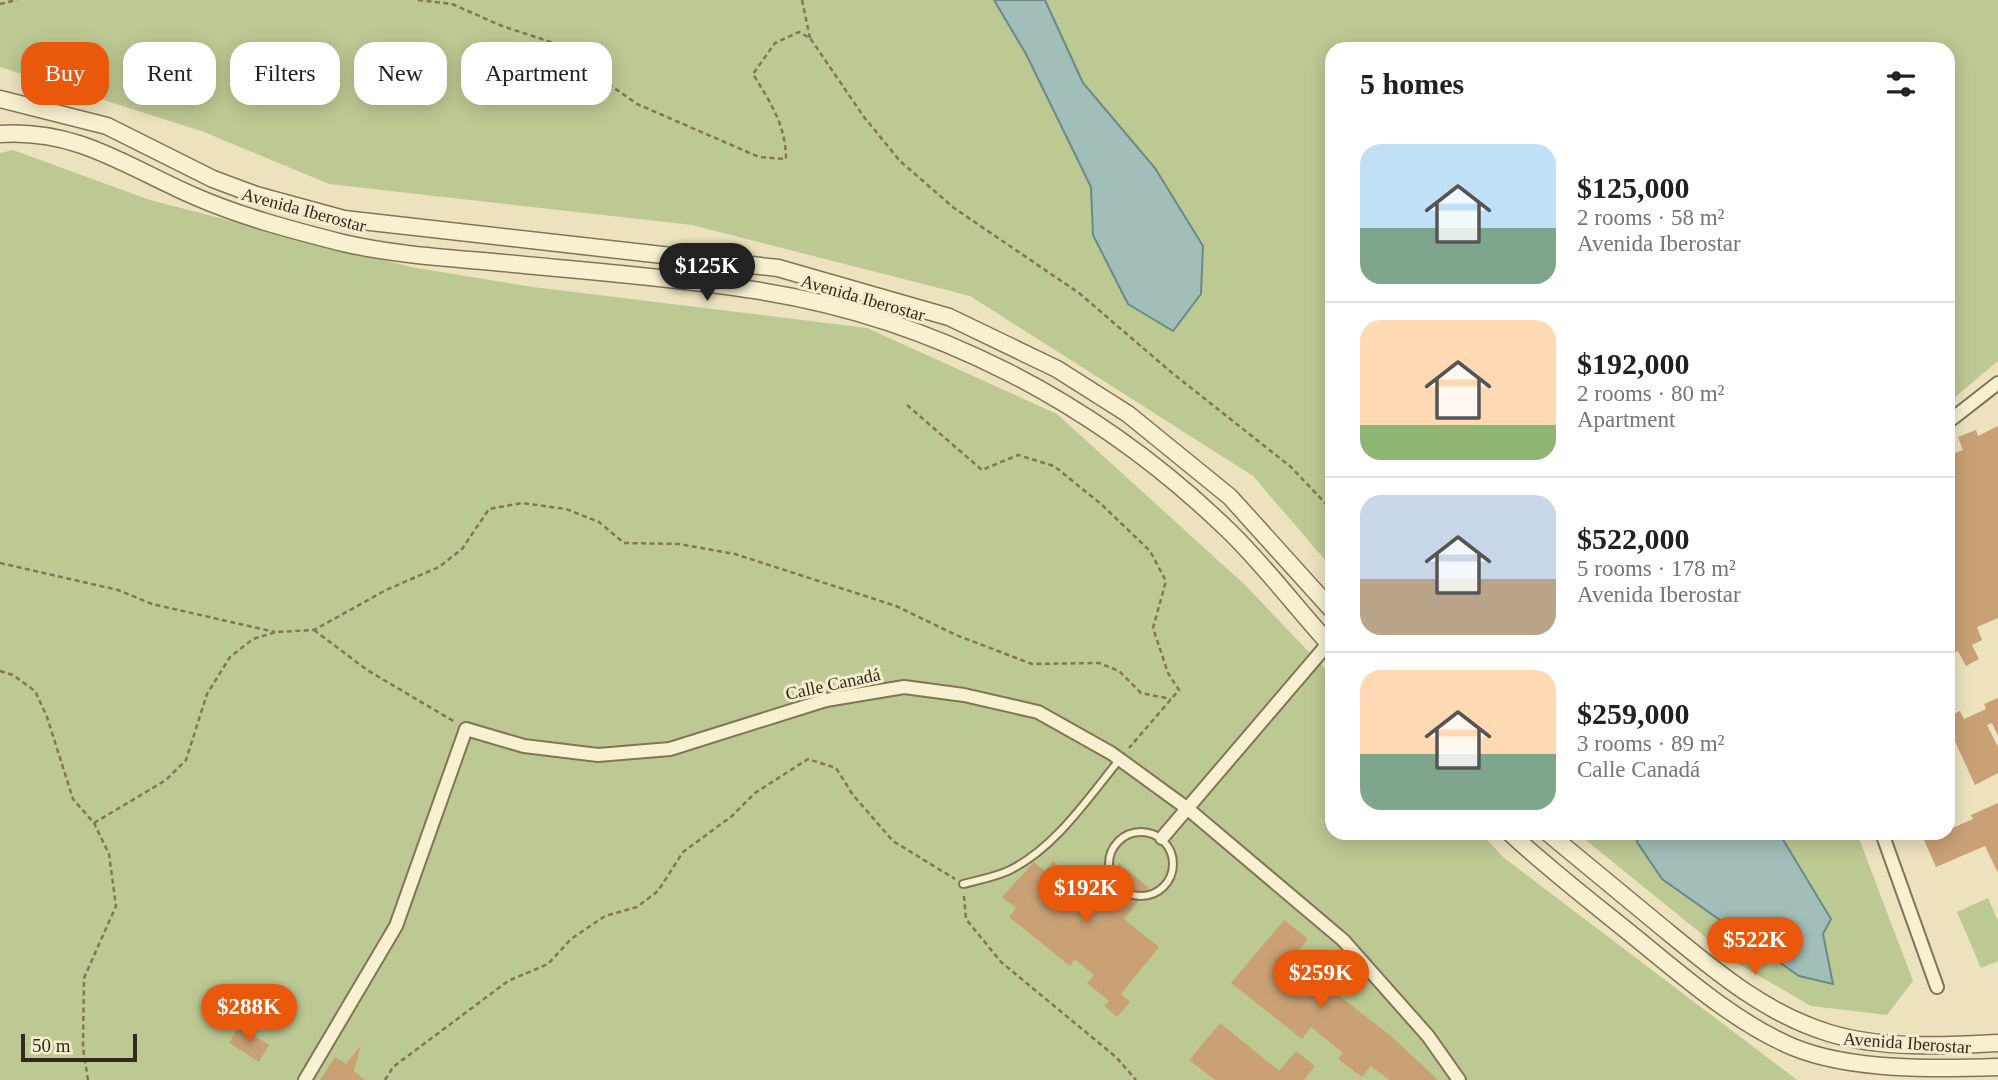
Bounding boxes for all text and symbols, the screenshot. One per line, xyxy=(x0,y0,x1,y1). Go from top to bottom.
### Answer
chip: Buy xyxy=(21,42,109,105)
chip: Rent xyxy=(123,42,216,105)
chip: Filters xyxy=(230,42,340,105)
chip: New xyxy=(354,42,447,105)
chip: Apartment xyxy=(461,42,612,105)
icon: filters xyxy=(1882,65,1920,103)
text: 5 homes xyxy=(1360,67,1464,100)
text: $125,000 xyxy=(1577,171,1690,204)
icon: home xyxy=(1416,172,1500,256)
street label: Avenida Iberostar xyxy=(240,184,368,236)
text: 2 rooms · 58 m² xyxy=(1577,205,1724,230)
text: Avenida Iberostar xyxy=(1577,231,1741,256)
pin: $125K xyxy=(658,244,756,303)
text: $125K xyxy=(675,253,739,278)
street label: Avenida Iberostar xyxy=(799,271,927,325)
text: $192,000 xyxy=(1577,347,1690,380)
icon: home xyxy=(1416,348,1500,432)
text: 2 rooms · 80 m² xyxy=(1577,381,1724,406)
text: Apartment xyxy=(1577,407,1675,432)
text: $522,000 xyxy=(1577,522,1690,555)
icon: home xyxy=(1416,523,1500,607)
text: 5 rooms · 178 m² xyxy=(1577,556,1736,581)
text: Avenida Iberostar xyxy=(1577,582,1741,607)
street label: Calle Canadá xyxy=(784,664,882,704)
text: $259,000 xyxy=(1577,697,1690,730)
icon: home xyxy=(1416,698,1500,782)
text: 3 rooms · 89 m² xyxy=(1577,731,1724,756)
text: Calle Canadá xyxy=(1577,757,1700,782)
pin: $192K xyxy=(1037,866,1135,925)
text: $192K xyxy=(1054,875,1118,900)
pin: $522K xyxy=(1706,918,1804,977)
text: $522K xyxy=(1723,927,1787,952)
pin: $259K xyxy=(1272,950,1370,1010)
text: $259K xyxy=(1289,960,1353,985)
pin: $288K xyxy=(200,984,298,1044)
text: $288K xyxy=(217,994,281,1019)
street label: Avenida Iberostar xyxy=(1842,1029,1972,1057)
scale bar xyxy=(21,1031,136,1063)
text: 50 m xyxy=(32,1035,71,1056)

